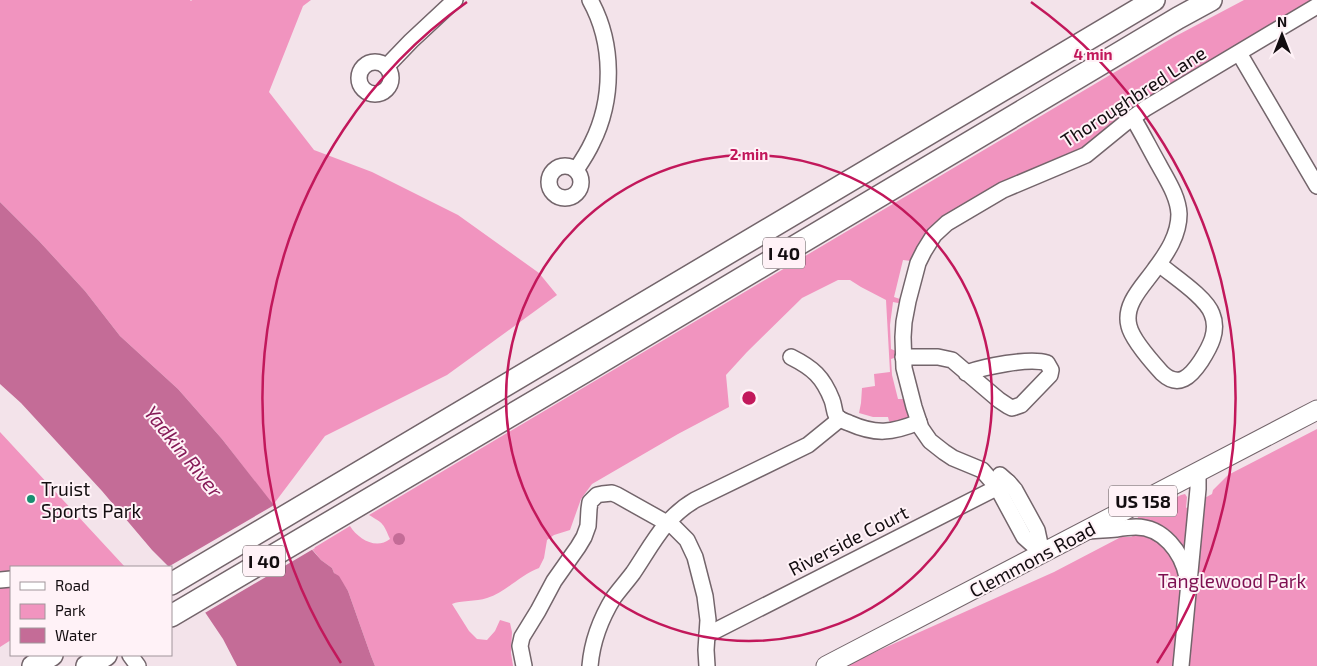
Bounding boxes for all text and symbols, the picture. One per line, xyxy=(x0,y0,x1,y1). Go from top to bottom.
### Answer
north arrow xyxy=(1257,10,1307,60)
text: N xyxy=(1277,13,1287,30)
street label: Thoroughbred Lane xyxy=(1056,40,1210,152)
text: 4 min xyxy=(1073,45,1113,63)
text: 2 min xyxy=(730,145,768,163)
road number: I 40 xyxy=(763,238,805,268)
centre of rings xyxy=(740,389,758,407)
water label: Yadkin River xyxy=(140,400,229,502)
place label: Truist Sports Park xyxy=(41,477,141,522)
road number: US 158 xyxy=(1109,486,1177,516)
marker: Truist Sports Park xyxy=(25,493,37,505)
street label: Riverside Court xyxy=(784,500,912,580)
street label: Clemmons Road xyxy=(965,516,1099,602)
road number: I 40 xyxy=(243,546,285,576)
legend xyxy=(10,566,172,656)
park label: Tanglewood Park xyxy=(1158,569,1306,592)
text: Road xyxy=(55,576,90,594)
text: Park xyxy=(55,601,86,619)
text: Water xyxy=(55,626,97,644)

